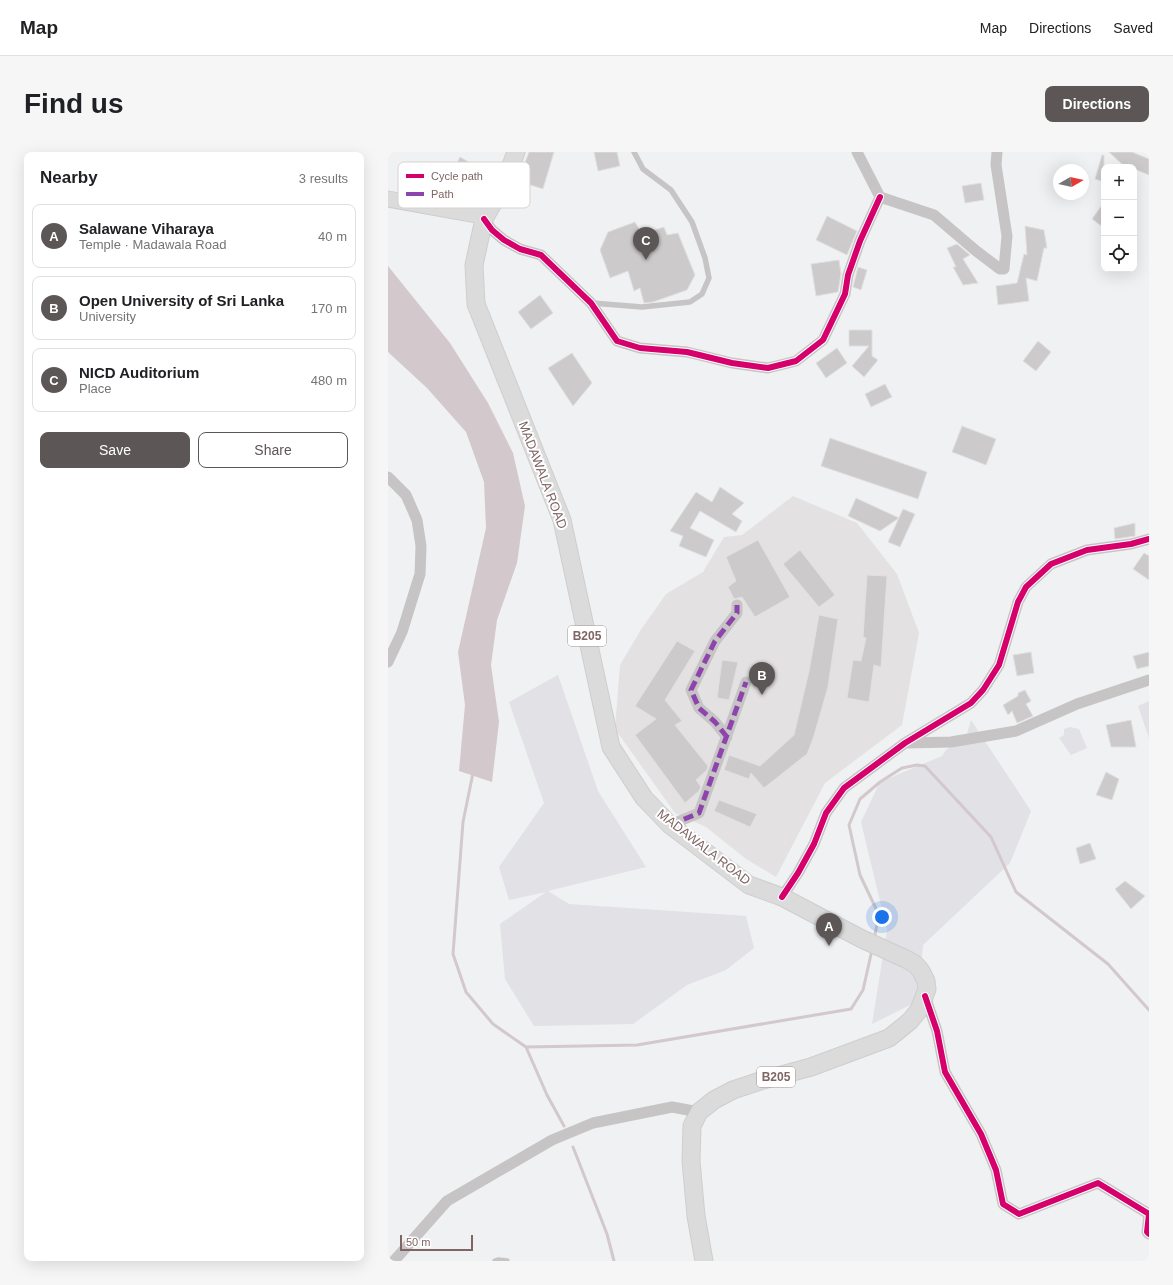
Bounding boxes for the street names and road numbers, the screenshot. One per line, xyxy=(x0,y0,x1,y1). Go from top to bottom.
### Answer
street label: MADAWALA ROAD xyxy=(516,419,570,531)
road number: B205 xyxy=(568,626,606,646)
street label: MADAWALA ROAD xyxy=(655,806,753,888)
road number: B205 xyxy=(757,1067,795,1087)

